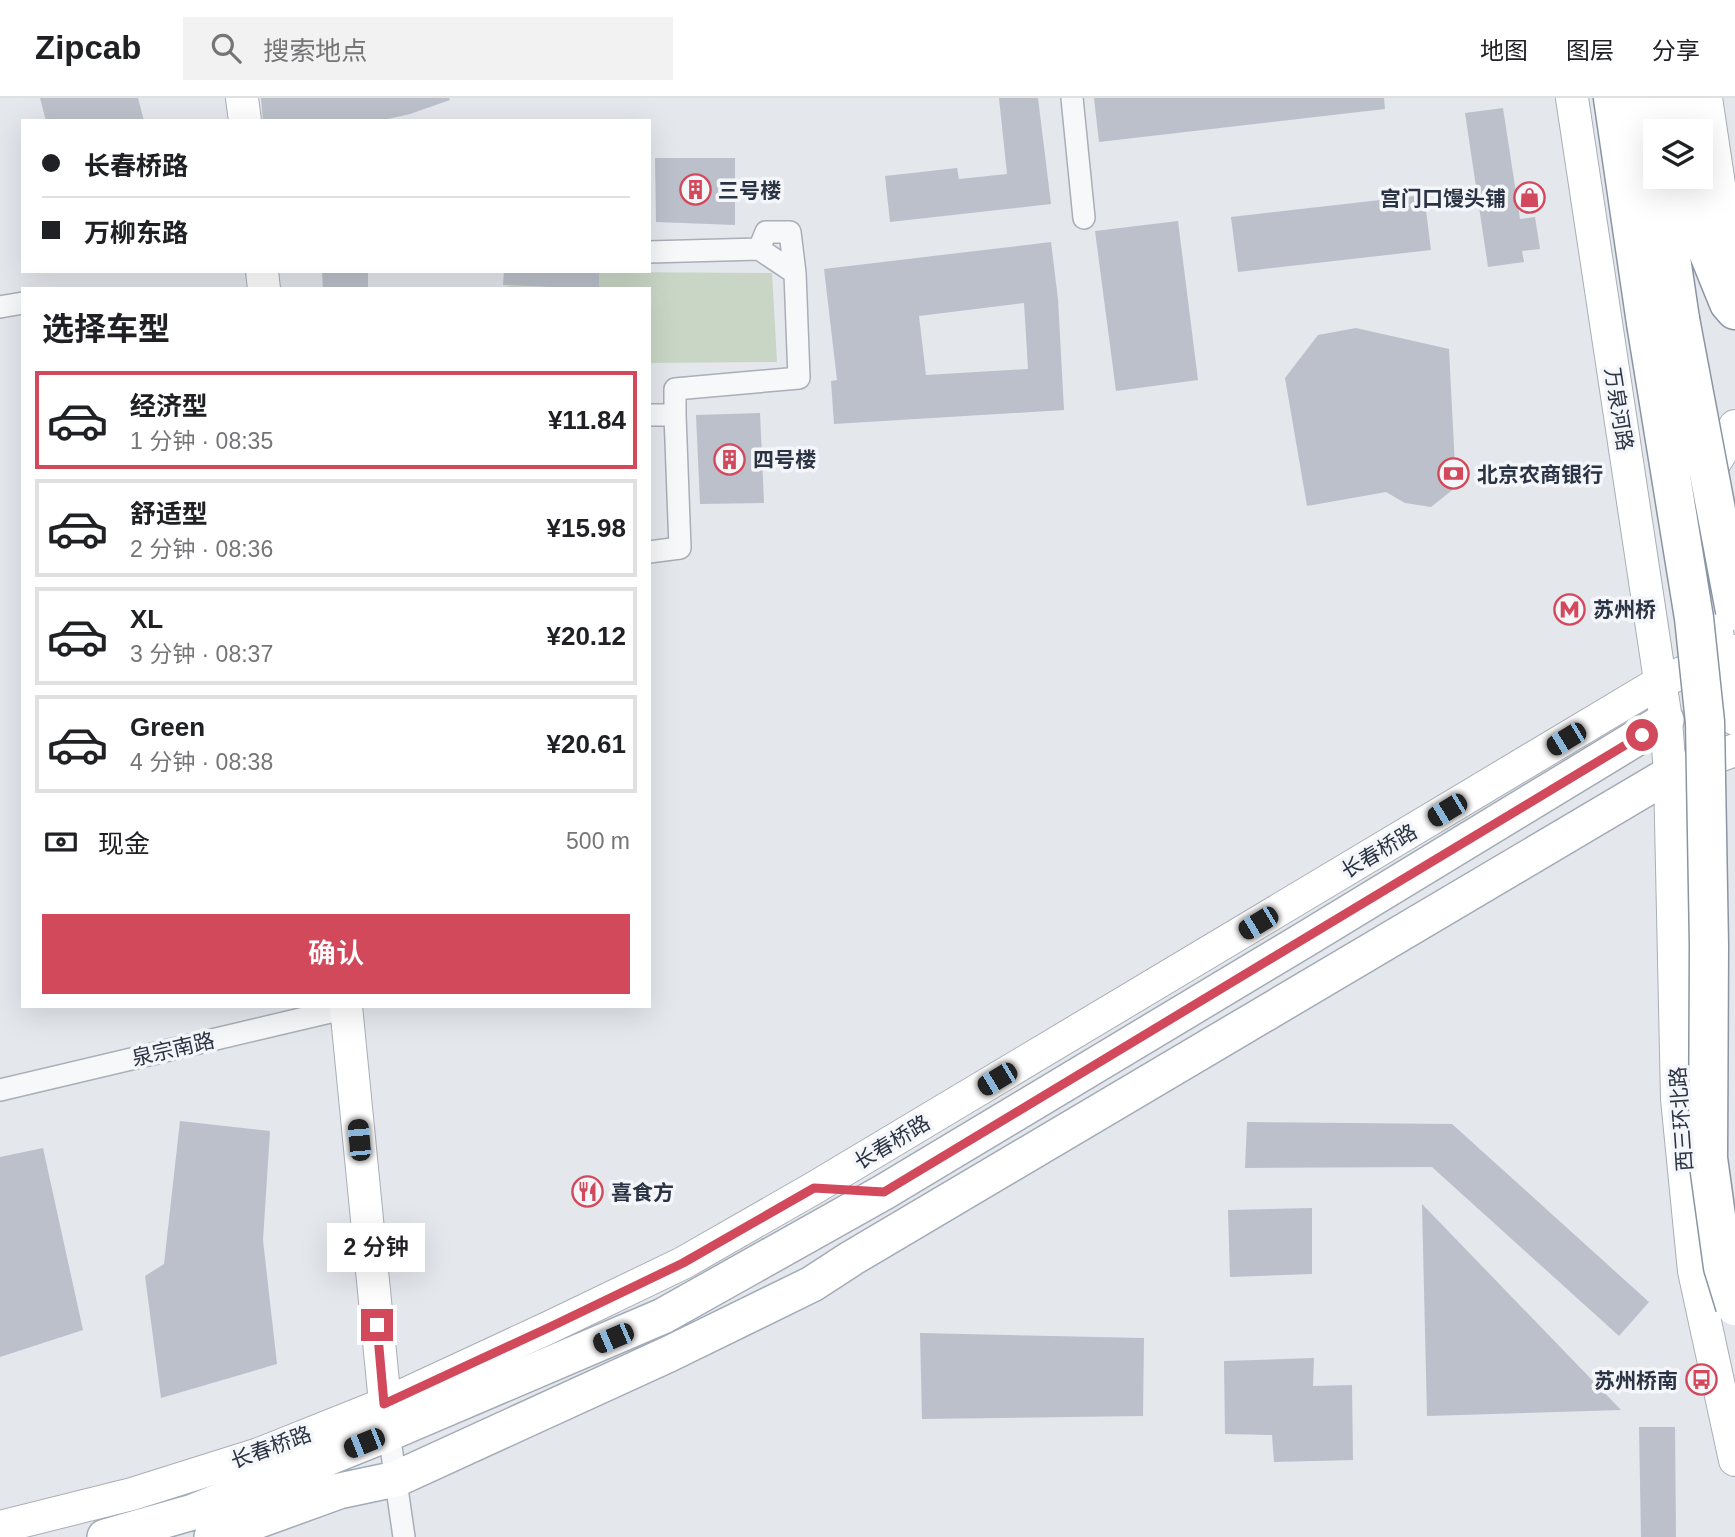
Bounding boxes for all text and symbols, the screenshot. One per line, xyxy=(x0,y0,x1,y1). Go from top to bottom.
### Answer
search box xyxy=(183,17,673,80)
text: Zipcab xyxy=(35,29,141,66)
icon: search xyxy=(207,29,245,67)
text: 搜索地点 xyxy=(263,36,367,66)
text: 地图 xyxy=(1480,37,1528,64)
text: 图层 xyxy=(1566,37,1614,64)
text: 分享 xyxy=(1652,37,1700,64)
map controls xyxy=(1643,119,1713,189)
button: layers xyxy=(1643,119,1713,189)
text: 长春桥路 xyxy=(84,151,188,181)
building icon: 三号楼 xyxy=(678,173,712,207)
place label: 三号楼 xyxy=(718,179,781,202)
shop icon: 宫门口馒头铺 xyxy=(1512,181,1546,215)
place label: 宫门口馒头铺 xyxy=(1380,187,1506,210)
text: 万柳东路 xyxy=(84,218,188,248)
text: 选择车型 xyxy=(42,311,170,347)
street label: 万泉河路 xyxy=(1601,366,1637,452)
icon: car xyxy=(46,389,109,452)
text: 经济型 xyxy=(130,391,208,421)
text: ¥11.84 xyxy=(548,405,626,435)
text: 1 分钟 · 08:35 xyxy=(130,428,273,454)
building icon: 四号楼 xyxy=(713,442,747,476)
place label: 四号楼 xyxy=(753,448,816,471)
bank icon: 北京农商银行 xyxy=(1437,457,1471,491)
place label: 北京农商银行 xyxy=(1477,463,1603,486)
icon: car xyxy=(46,497,109,560)
text: 舒适型 xyxy=(130,499,208,529)
text: ¥15.98 xyxy=(546,513,626,543)
text: 2 分钟 · 08:36 xyxy=(130,536,273,562)
metro station icon: 苏州桥 xyxy=(1553,592,1587,626)
place label: 苏州桥 xyxy=(1593,598,1656,621)
text: XL xyxy=(130,604,163,634)
icon: car xyxy=(46,605,109,668)
text: ¥20.12 xyxy=(546,621,626,651)
text: 3 分钟 · 08:37 xyxy=(130,641,273,667)
text: Green xyxy=(130,712,205,742)
icon: car xyxy=(46,713,109,776)
car xyxy=(1543,719,1590,759)
route start xyxy=(1626,719,1658,751)
text: ¥20.61 xyxy=(546,729,626,759)
text: 4 分钟 · 08:38 xyxy=(130,749,273,775)
car xyxy=(1424,790,1471,830)
street label: 长春桥路 xyxy=(1337,820,1421,882)
icon: cash xyxy=(42,823,80,861)
text: 500 m xyxy=(566,828,630,854)
text: 现金 xyxy=(98,829,150,859)
car xyxy=(1235,903,1282,943)
button: 确认 xyxy=(42,914,630,994)
street label: 泉宗南路 xyxy=(129,1028,217,1070)
car xyxy=(974,1059,1021,1099)
street label: 西三环北路 xyxy=(1666,1066,1696,1172)
street label: 长春桥路 xyxy=(850,1111,934,1173)
car xyxy=(347,1118,372,1162)
restaurant icon: 喜食方 xyxy=(571,1175,605,1209)
place label: 喜食方 xyxy=(611,1181,674,1204)
callout: 2 分钟 xyxy=(328,1224,426,1272)
text: 2 分钟 xyxy=(343,1234,409,1260)
route end xyxy=(361,1309,393,1341)
car xyxy=(590,1320,637,1356)
bus stop icon: 苏州桥南 xyxy=(1684,1363,1718,1397)
place label: 苏州桥南 xyxy=(1594,1369,1678,1392)
street label: 长春桥路 xyxy=(228,1422,314,1472)
car xyxy=(341,1425,388,1461)

